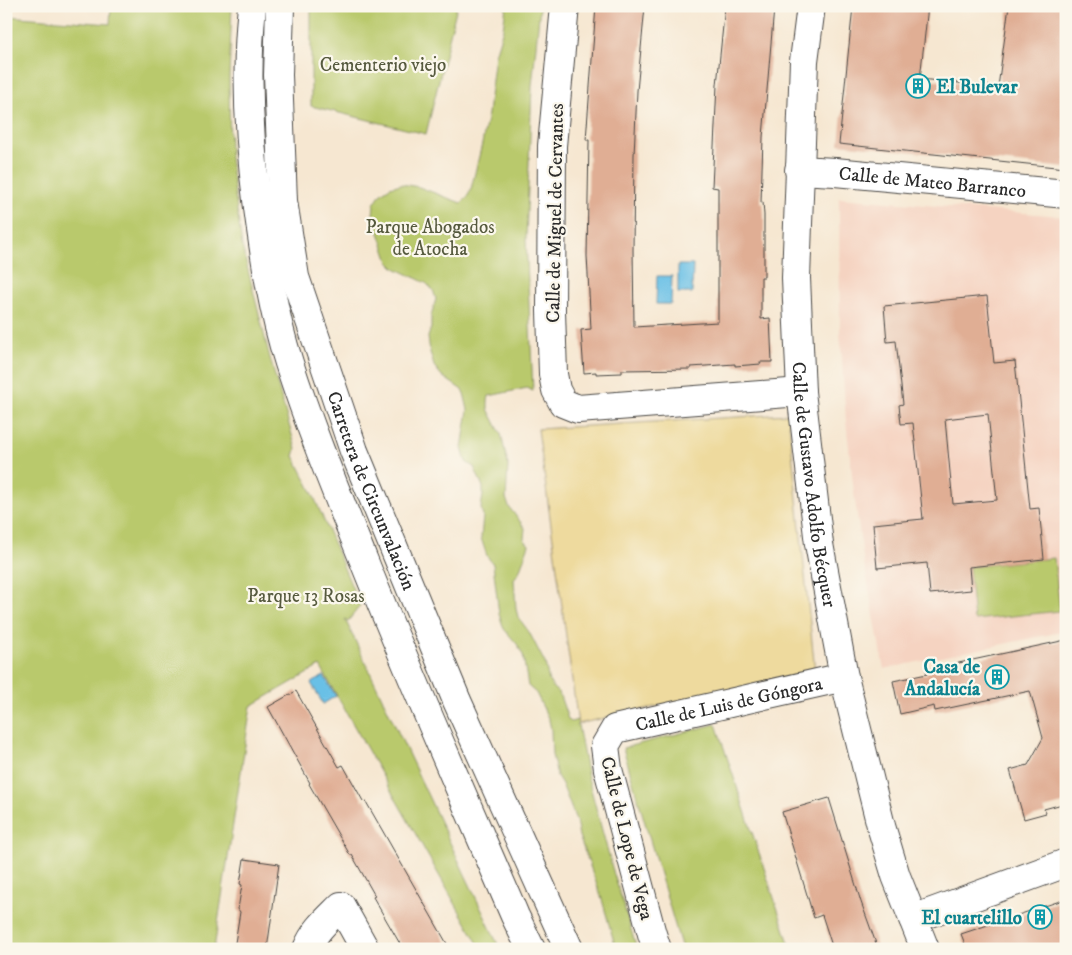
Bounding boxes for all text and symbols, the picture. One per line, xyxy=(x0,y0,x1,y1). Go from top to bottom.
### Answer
park label: Cementerio viejo xyxy=(320,54,446,77)
building icon: El Bulevar xyxy=(905,73,931,99)
place label: El Bulevar xyxy=(936,76,1018,99)
street label: Calle de Miguel de Cervantes xyxy=(542,103,569,323)
street label: Calle de Mateo Barranco xyxy=(838,162,1027,203)
park label: Parque Abogados de Atocha xyxy=(365,216,495,261)
street label: Calle de Gustavo Adolfo Bécquer xyxy=(787,361,841,609)
street label: Carretera de Circunvalación xyxy=(322,388,420,594)
park label: Parque 13 Rosas xyxy=(247,585,365,609)
place label: Casa de Andalucía xyxy=(904,656,981,701)
building icon: Casa de Andalucía xyxy=(984,664,1010,690)
street label: Calle de Luis de Góngora xyxy=(633,672,825,737)
street label: Calle de Lope de Vega xyxy=(595,754,658,922)
building icon: El cuartelillo xyxy=(1027,904,1053,930)
place label: El cuartelillo xyxy=(921,907,1022,930)

